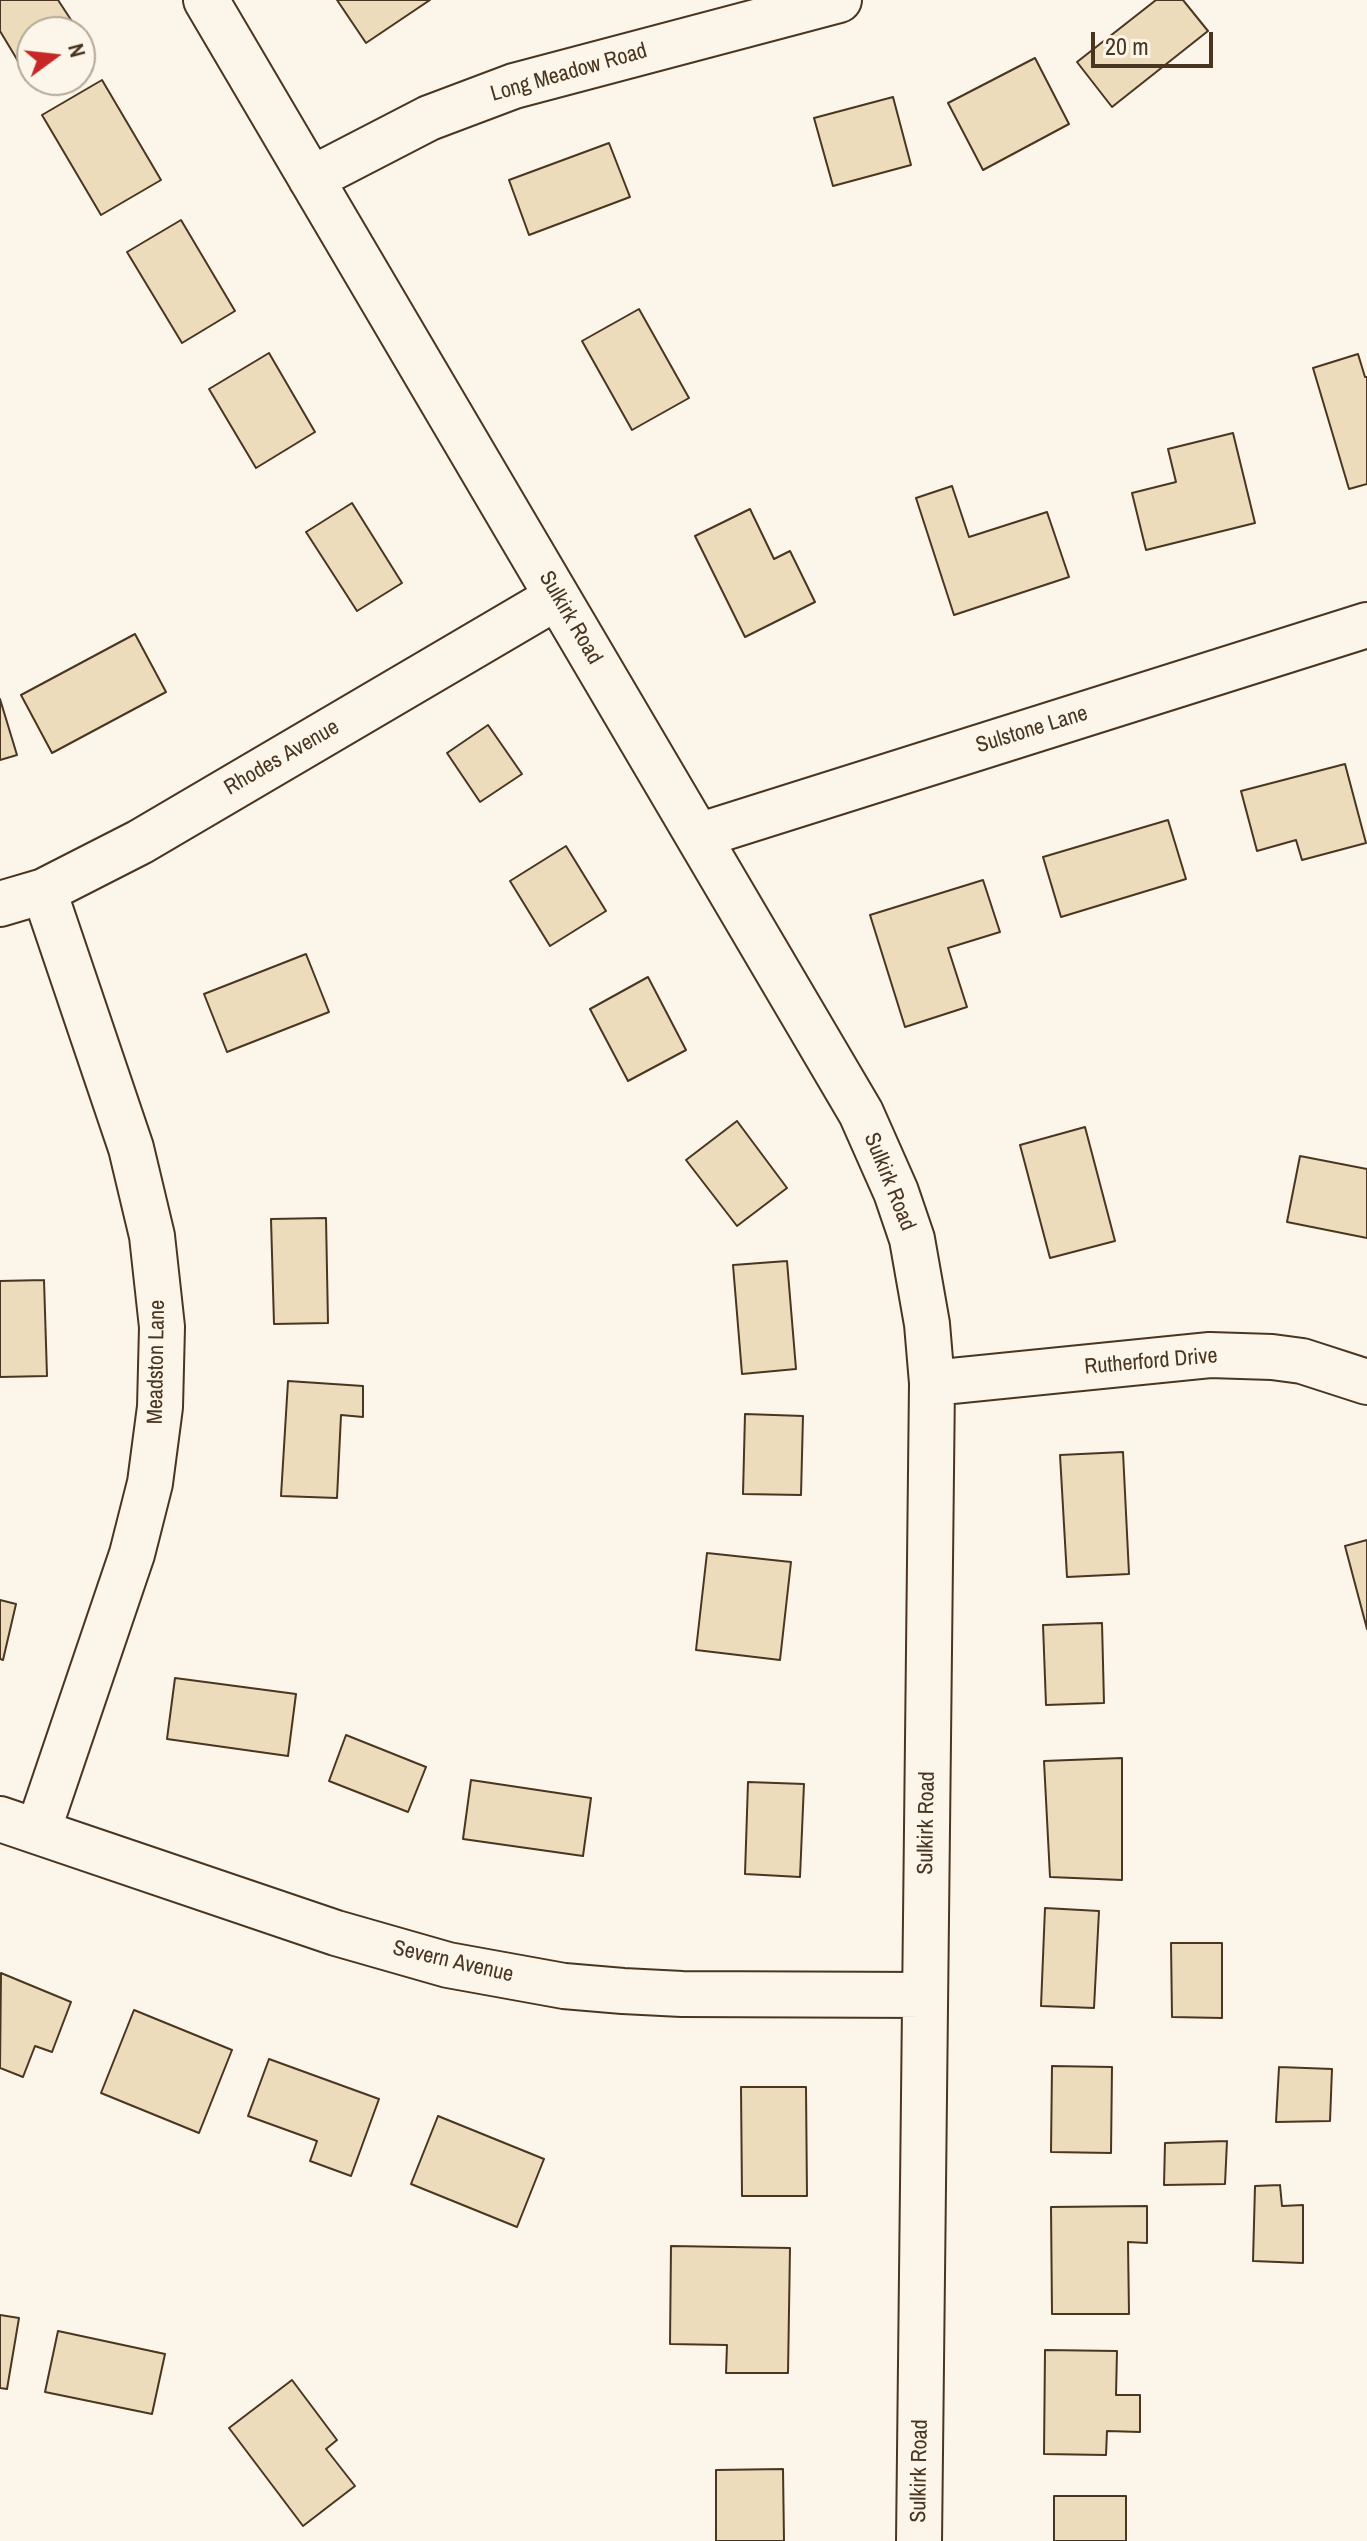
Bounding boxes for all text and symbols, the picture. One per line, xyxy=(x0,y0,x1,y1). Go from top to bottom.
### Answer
north arrow xyxy=(16,16,96,96)
scale bar xyxy=(1095,16,1217,66)
text: 20 m xyxy=(1105,30,1149,62)
street label: Long Meadow Road xyxy=(488,38,650,108)
text: N xyxy=(61,40,93,60)
street label: Sulkirk Road xyxy=(533,567,607,669)
street label: Sulstone Lane xyxy=(973,701,1091,759)
street label: Rhodes Avenue xyxy=(220,715,344,801)
street label: Sulkirk Road xyxy=(857,1129,921,1235)
street label: Meadston Lane xyxy=(143,1300,171,1424)
street label: Rutherford Drive xyxy=(1083,1343,1219,1381)
street label: Sulkirk Road xyxy=(913,1771,941,1875)
street label: Severn Avenue xyxy=(390,1935,516,1989)
street label: Sulkirk Road xyxy=(906,2419,934,2523)

